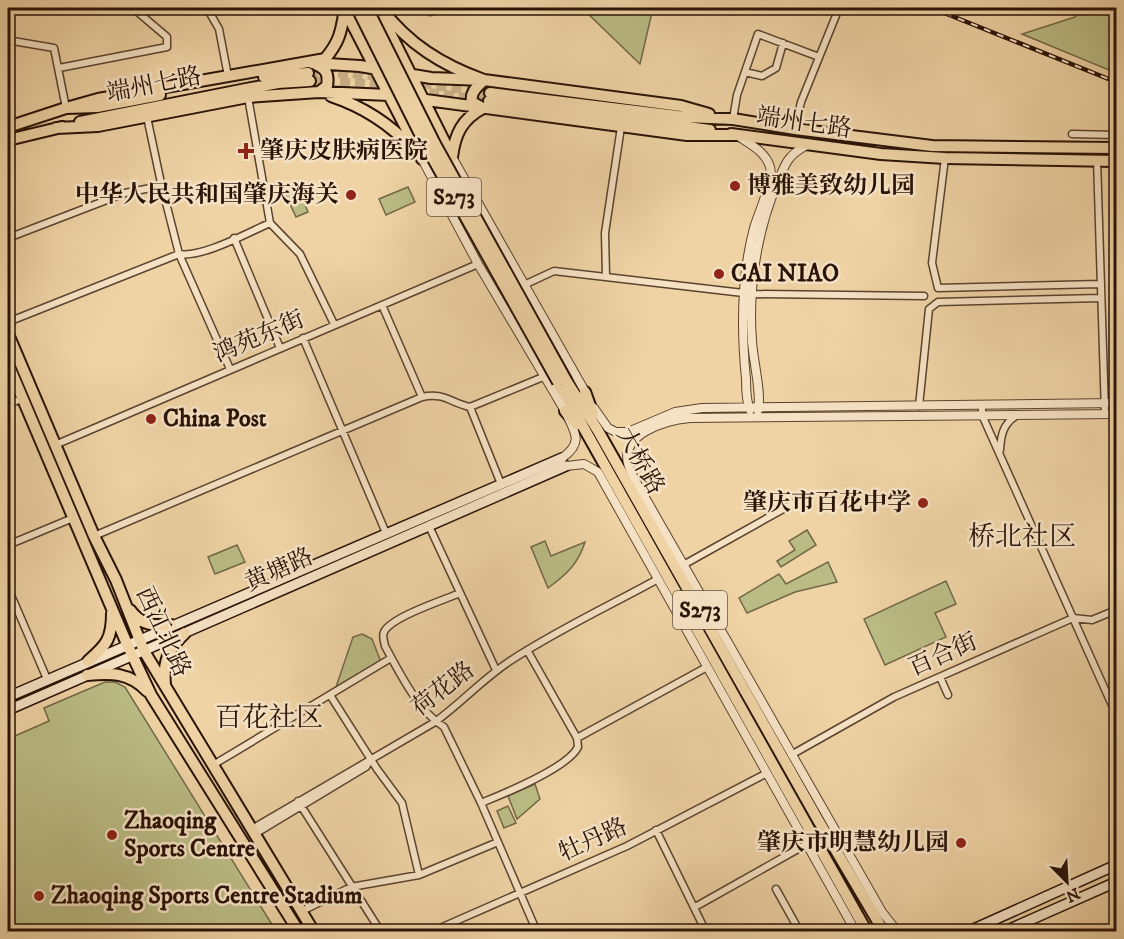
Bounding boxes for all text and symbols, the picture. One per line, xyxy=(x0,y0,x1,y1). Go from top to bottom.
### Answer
street label: 端州七路 xyxy=(104,61,204,109)
street label: 端州七路 xyxy=(754,101,854,145)
place label: 肇庆皮肤病医院 xyxy=(260,136,428,166)
marker: 肇庆皮肤病医院 xyxy=(237,142,255,160)
place label: 博雅美致幼儿园 xyxy=(747,171,915,201)
road number: S273 xyxy=(427,178,481,216)
marker: 博雅美致幼儿园 xyxy=(728,179,742,193)
place label: 中华人民共和国肇庆海关 xyxy=(75,180,339,210)
marker: 中华人民共和国肇庆海关 xyxy=(344,188,358,202)
place label: CAI NIAO xyxy=(731,259,839,289)
marker: CAI NIAO xyxy=(712,267,726,281)
street label: 鸿苑东街 xyxy=(209,304,309,370)
place label: China Post xyxy=(163,404,267,434)
marker: China Post xyxy=(144,412,158,426)
street label: 大桥路 xyxy=(609,422,671,500)
place label: 肇庆市百花中学 xyxy=(743,488,911,518)
marker: 肇庆市百花中学 xyxy=(916,496,930,510)
district label: 桥北社区 xyxy=(968,520,1076,554)
street label: 黄塘路 xyxy=(240,542,318,598)
street label: 西江北路 xyxy=(129,582,197,682)
road number: S273 xyxy=(673,591,727,629)
street label: 百合街 xyxy=(904,627,982,683)
street label: 荷花路 xyxy=(405,655,481,723)
district label: 百花社区 xyxy=(215,701,323,735)
place label: Zhaoqing Sports Centre xyxy=(124,806,255,864)
street label: 牡丹路 xyxy=(554,812,632,868)
marker: Zhaoqing Sports Centre xyxy=(105,828,119,842)
place label: 肇庆市明慧幼儿园 xyxy=(757,828,949,858)
marker: 肇庆市明慧幼儿园 xyxy=(954,836,968,850)
north arrow xyxy=(1037,852,1097,912)
place label: Zhaoqing Sports Centre Stadium xyxy=(51,881,362,911)
text: N xyxy=(1063,883,1083,907)
marker: Zhaoqing Sports Centre Stadium xyxy=(32,889,46,903)

